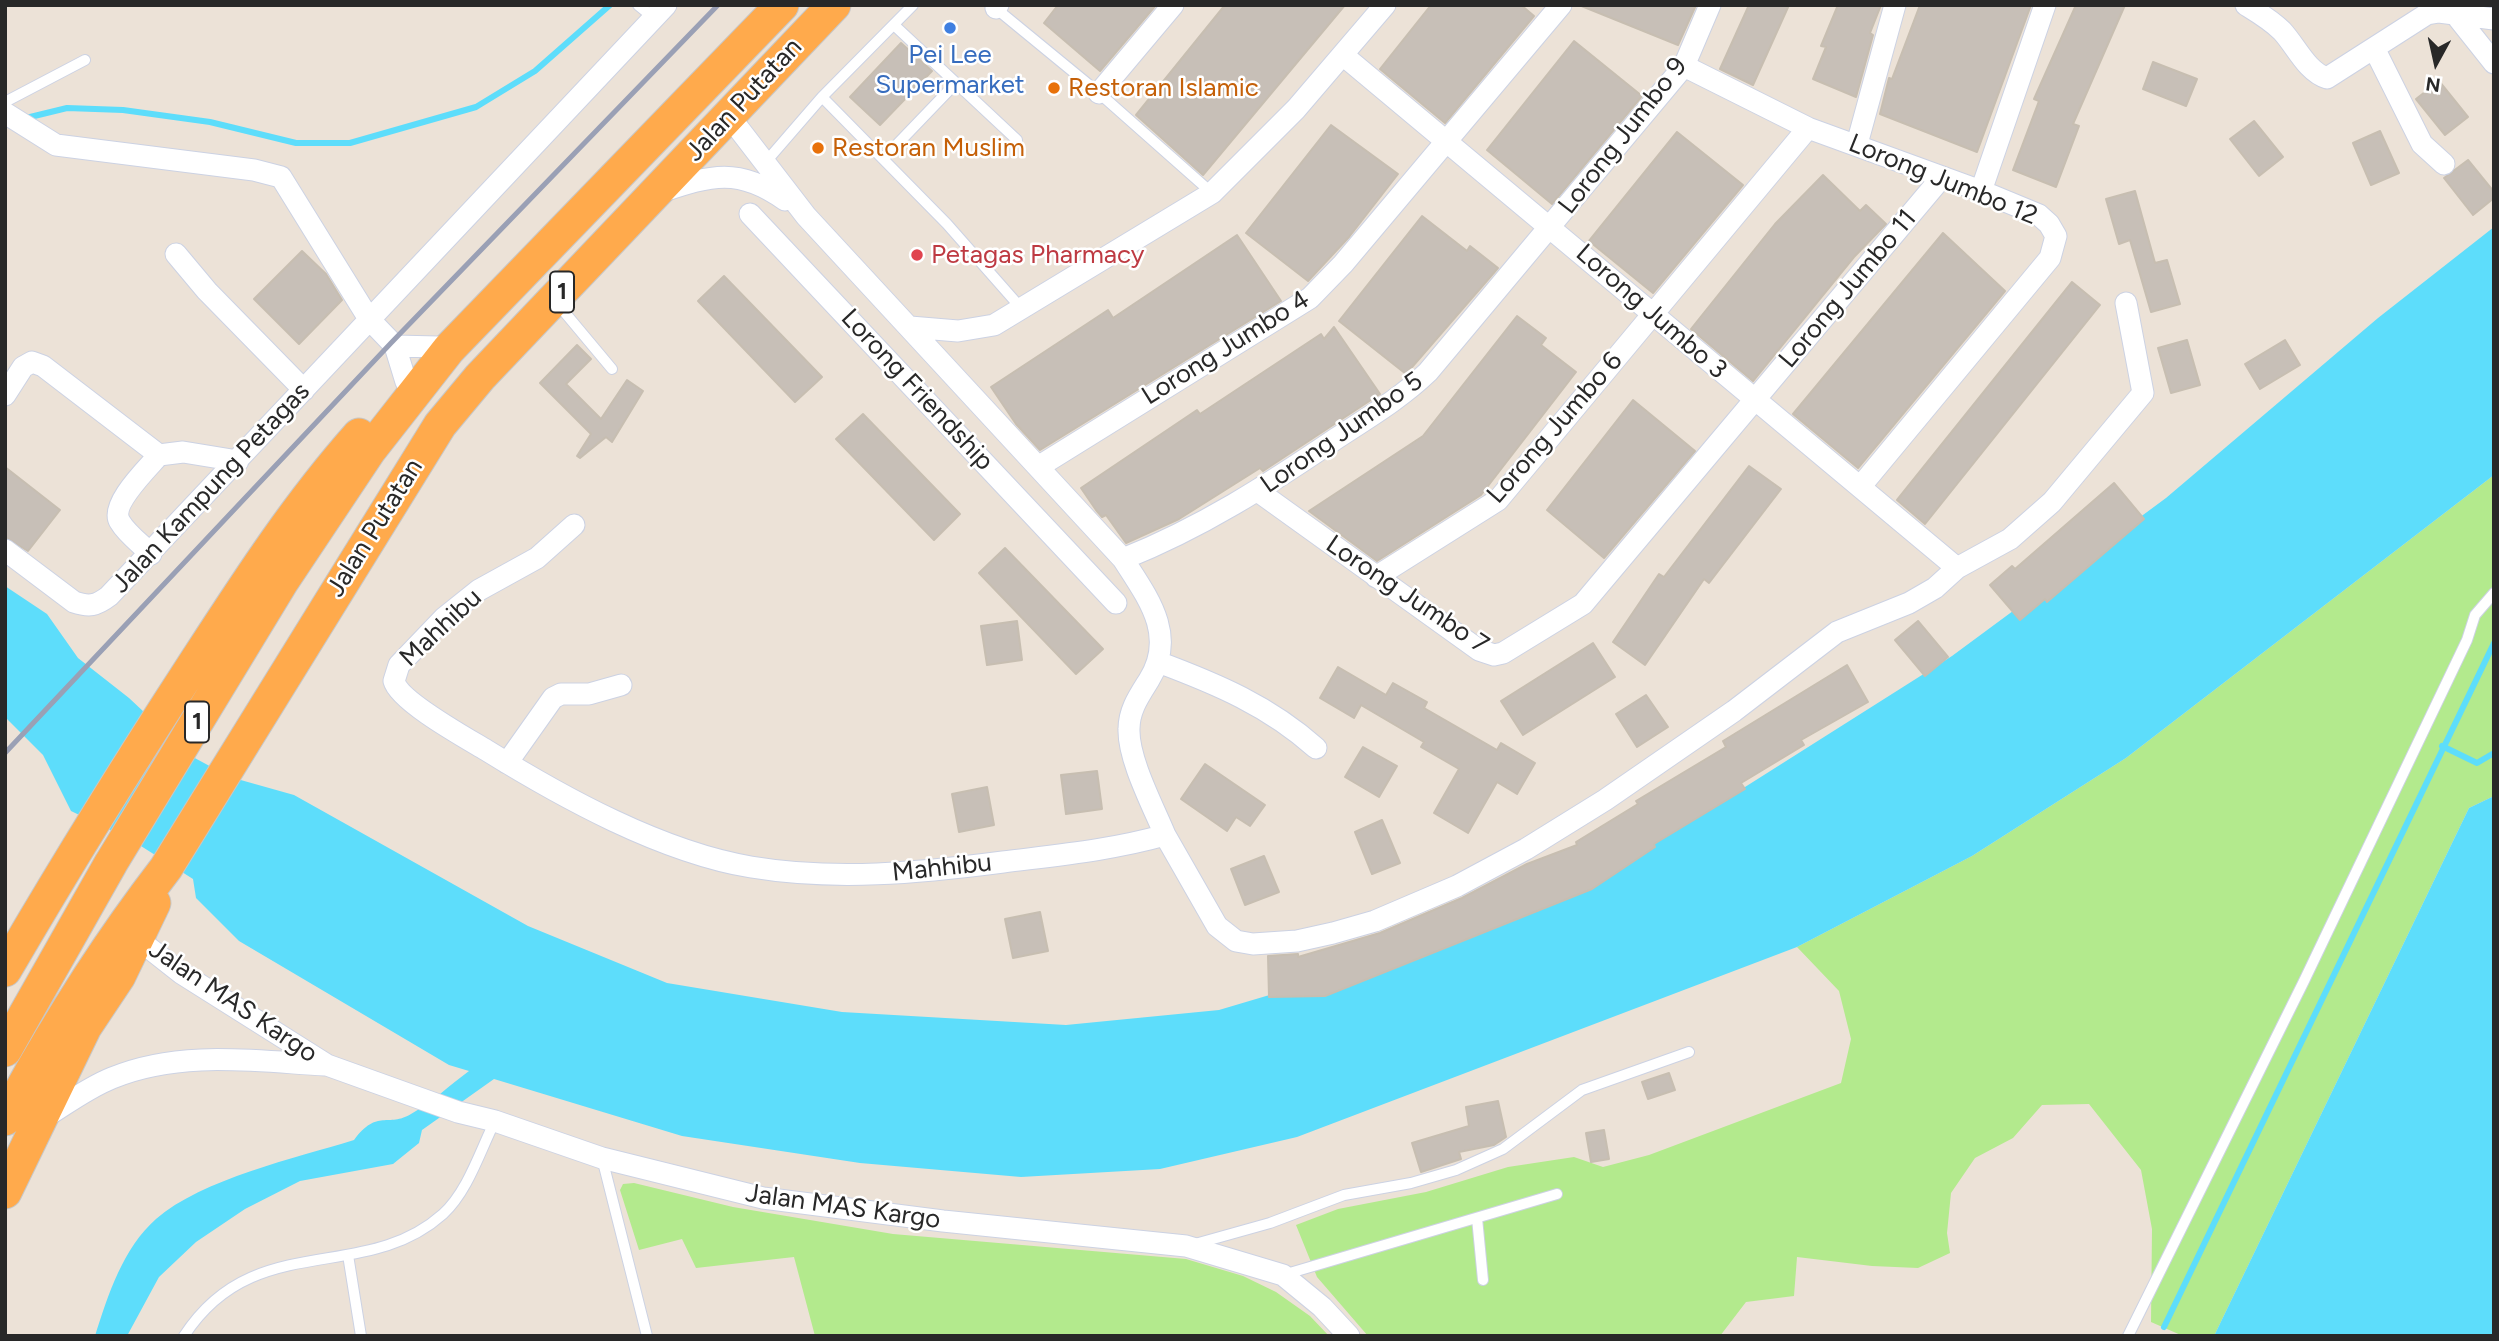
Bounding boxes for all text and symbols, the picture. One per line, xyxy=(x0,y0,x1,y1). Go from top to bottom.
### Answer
marker: Pei Lee Supermarket xyxy=(942,20,958,36)
north arrow xyxy=(2401,28,2471,98)
street label: Jalan Putatan xyxy=(679,32,809,168)
place label: Pei Lee Supermarket xyxy=(875,39,1025,100)
street label: Lorong Jumbo 9 xyxy=(1552,51,1694,221)
place label: Restoran Islamic xyxy=(1068,72,1259,104)
text: N xyxy=(2424,72,2442,97)
marker: Restoran Islamic xyxy=(1046,80,1062,96)
street label: Lorong Jumbo 12 xyxy=(1844,128,2042,232)
place label: Restoran Muslim xyxy=(832,132,1025,164)
marker: Restoran Muslim xyxy=(810,140,826,156)
street label: Lorong Jumbo 11 xyxy=(1773,204,1923,374)
street label: Lorong Jumbo 3 xyxy=(1569,238,1733,386)
place label: Petagas Pharmacy xyxy=(931,239,1144,271)
marker: Petagas Pharmacy xyxy=(909,247,925,263)
road number: 1 xyxy=(550,272,574,312)
street label: Lorong Jumbo 4 xyxy=(1137,284,1315,412)
street label: Lorong Friendship xyxy=(834,303,1000,477)
street label: Lorong Jumbo 6 xyxy=(1481,346,1629,510)
street label: Lorong Jumbo 5 xyxy=(1255,366,1429,500)
street label: Jalan Kampung Petagas xyxy=(105,376,317,600)
street label: Jalan Putatan xyxy=(320,453,430,603)
street label: Lorong Jumbo 7 xyxy=(1320,529,1494,661)
street label: Mahhibu xyxy=(394,582,488,674)
road number: 1 xyxy=(185,702,209,742)
street label: Mahhibu xyxy=(891,847,993,889)
street label: Jalan MAS Kargo xyxy=(143,934,323,1070)
street label: Jalan MAS Kargo xyxy=(743,1178,943,1236)

